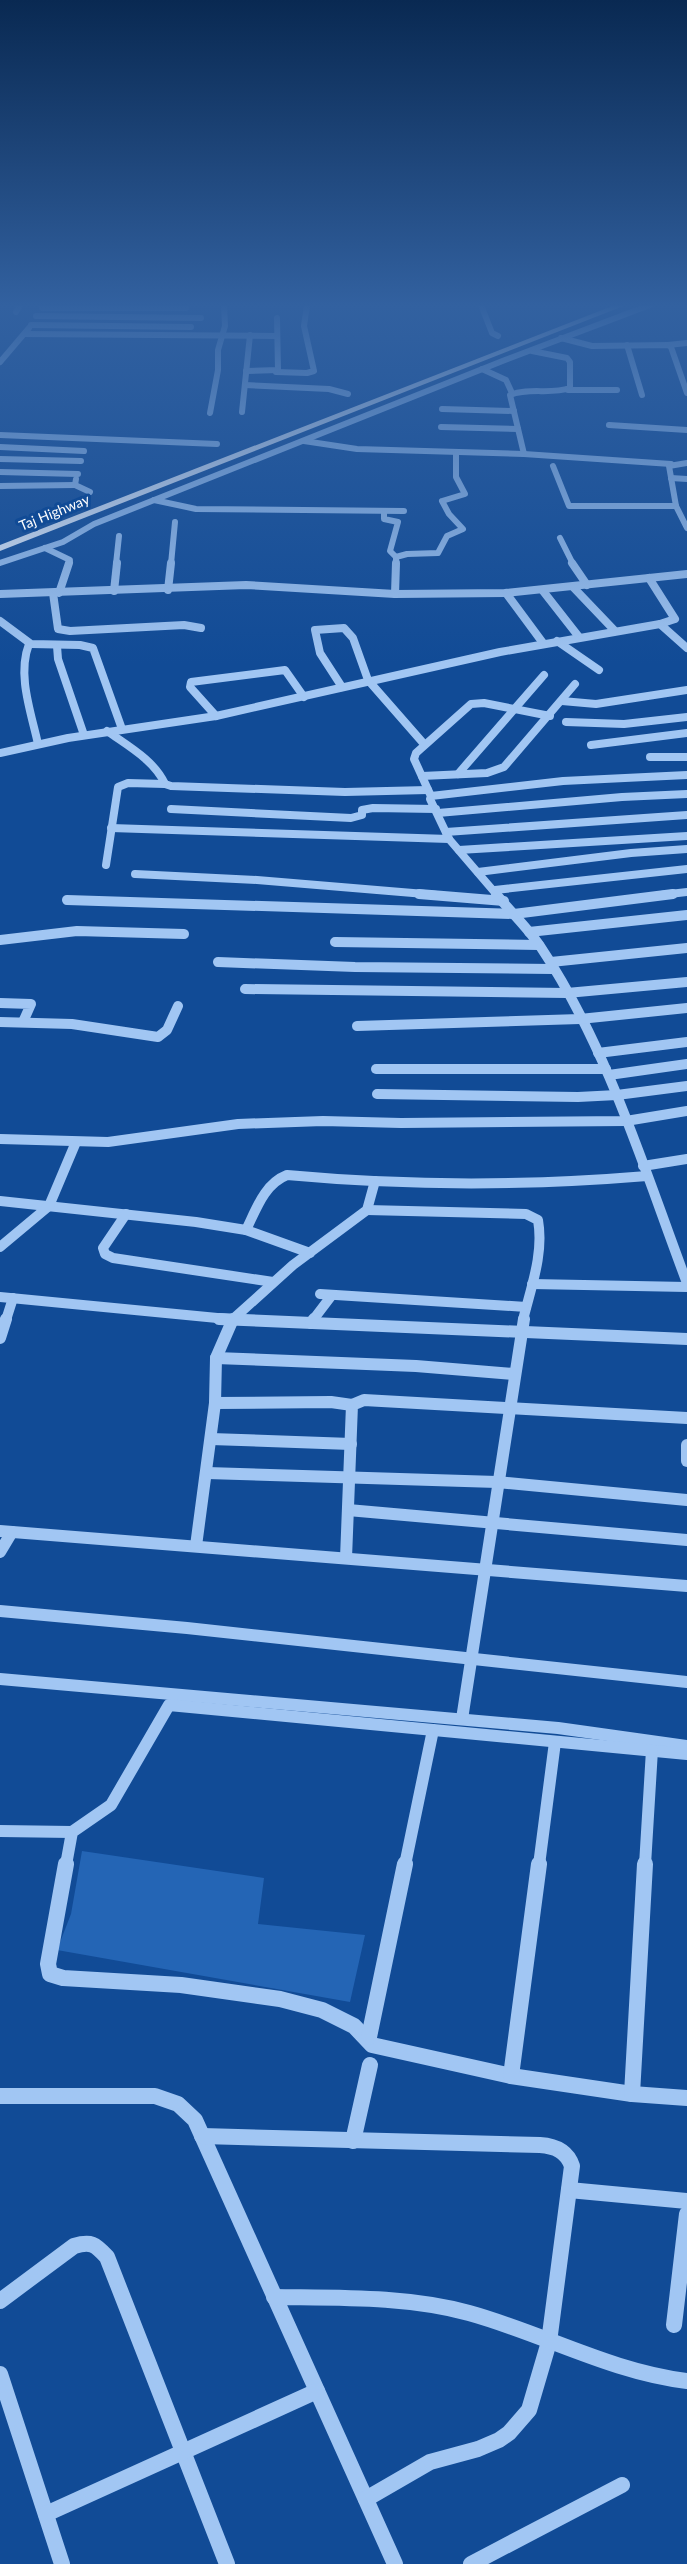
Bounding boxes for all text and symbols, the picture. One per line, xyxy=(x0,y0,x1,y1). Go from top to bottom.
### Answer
street label: Taj Highway xyxy=(16,490,92,534)

